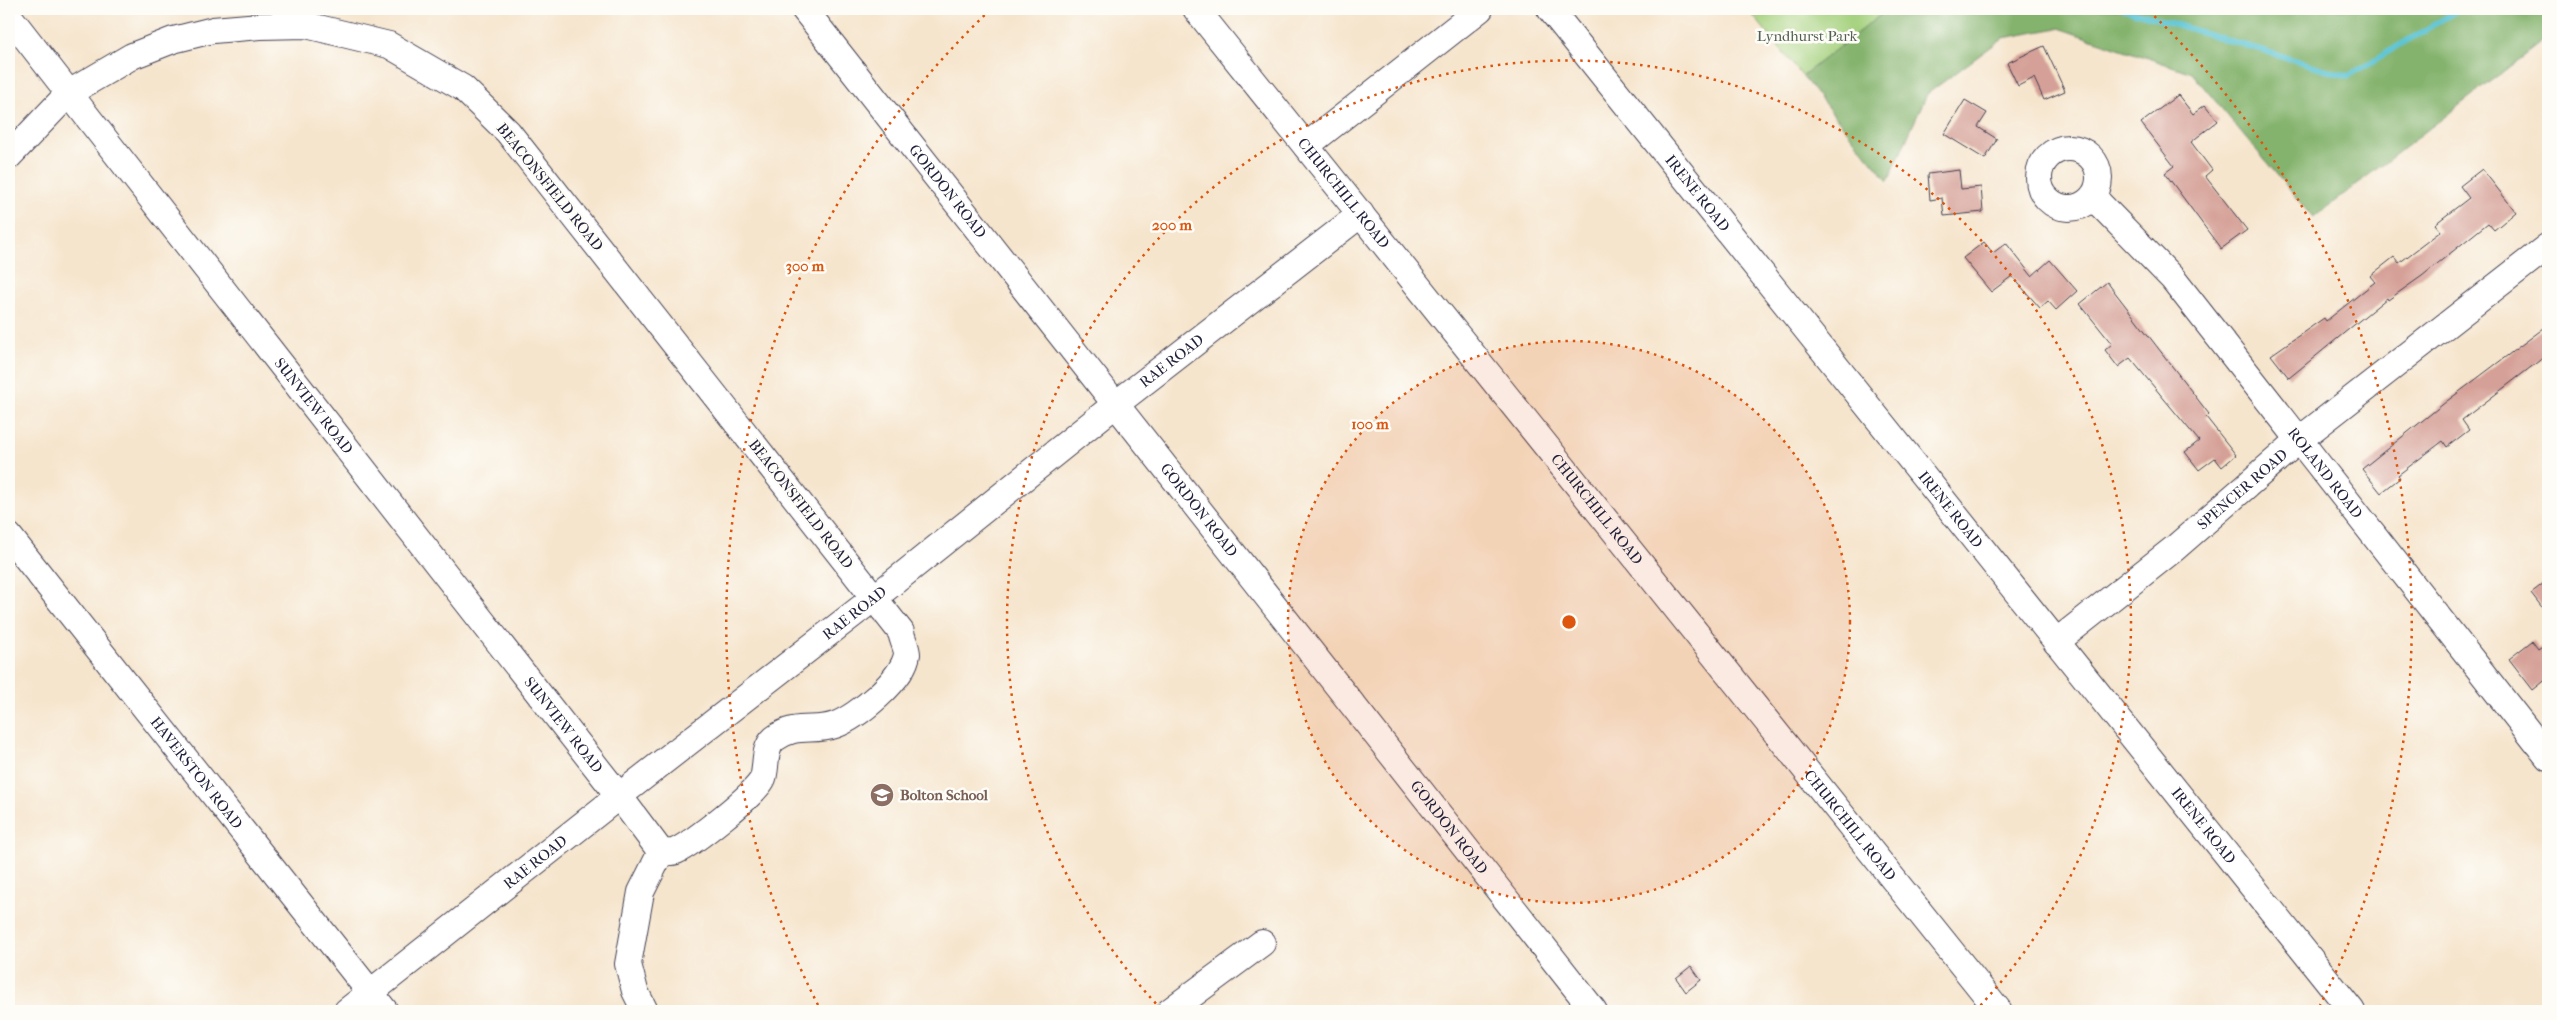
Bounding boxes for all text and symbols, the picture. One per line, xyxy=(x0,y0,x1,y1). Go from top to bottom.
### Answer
park label: Lyndhurst Park xyxy=(1757,27,1858,45)
street label: BEACONSFIELD ROAD xyxy=(493,120,607,254)
street label: CHURCHILL ROAD xyxy=(1294,134,1393,252)
street label: GORDON ROAD xyxy=(905,141,990,242)
street label: IRENE ROAD xyxy=(1661,151,1734,235)
text: 200 m xyxy=(1152,216,1192,234)
text: 300 m xyxy=(786,257,825,275)
street label: RAE ROAD xyxy=(1136,330,1207,391)
street label: SUNVIEW ROAD xyxy=(271,354,357,458)
text: 100 m xyxy=(1351,415,1389,433)
street label: ROLAND ROAD xyxy=(2284,424,2366,522)
street label: BEACONSFIELD ROAD xyxy=(745,436,857,572)
street label: SPENCER ROAD xyxy=(2194,445,2291,533)
street label: CHURCHILL ROAD xyxy=(1547,450,1647,568)
street label: GORDON ROAD xyxy=(1157,460,1241,560)
street label: IRENE ROAD xyxy=(1914,468,1987,551)
street label: RAE ROAD xyxy=(819,582,890,644)
centre of rings xyxy=(1560,613,1578,631)
street label: SUNVIEW ROAD xyxy=(520,673,606,777)
street label: HAVERSTON ROAD xyxy=(147,713,246,832)
street label: CHURCHILL ROAD xyxy=(1800,766,1900,884)
street label: GORDON ROAD xyxy=(1407,777,1492,878)
school or university icon: Bolton School xyxy=(869,782,895,808)
street label: IRENE ROAD xyxy=(2168,784,2240,868)
place label: Bolton School xyxy=(900,786,989,804)
street label: RAE ROAD xyxy=(500,831,571,893)

